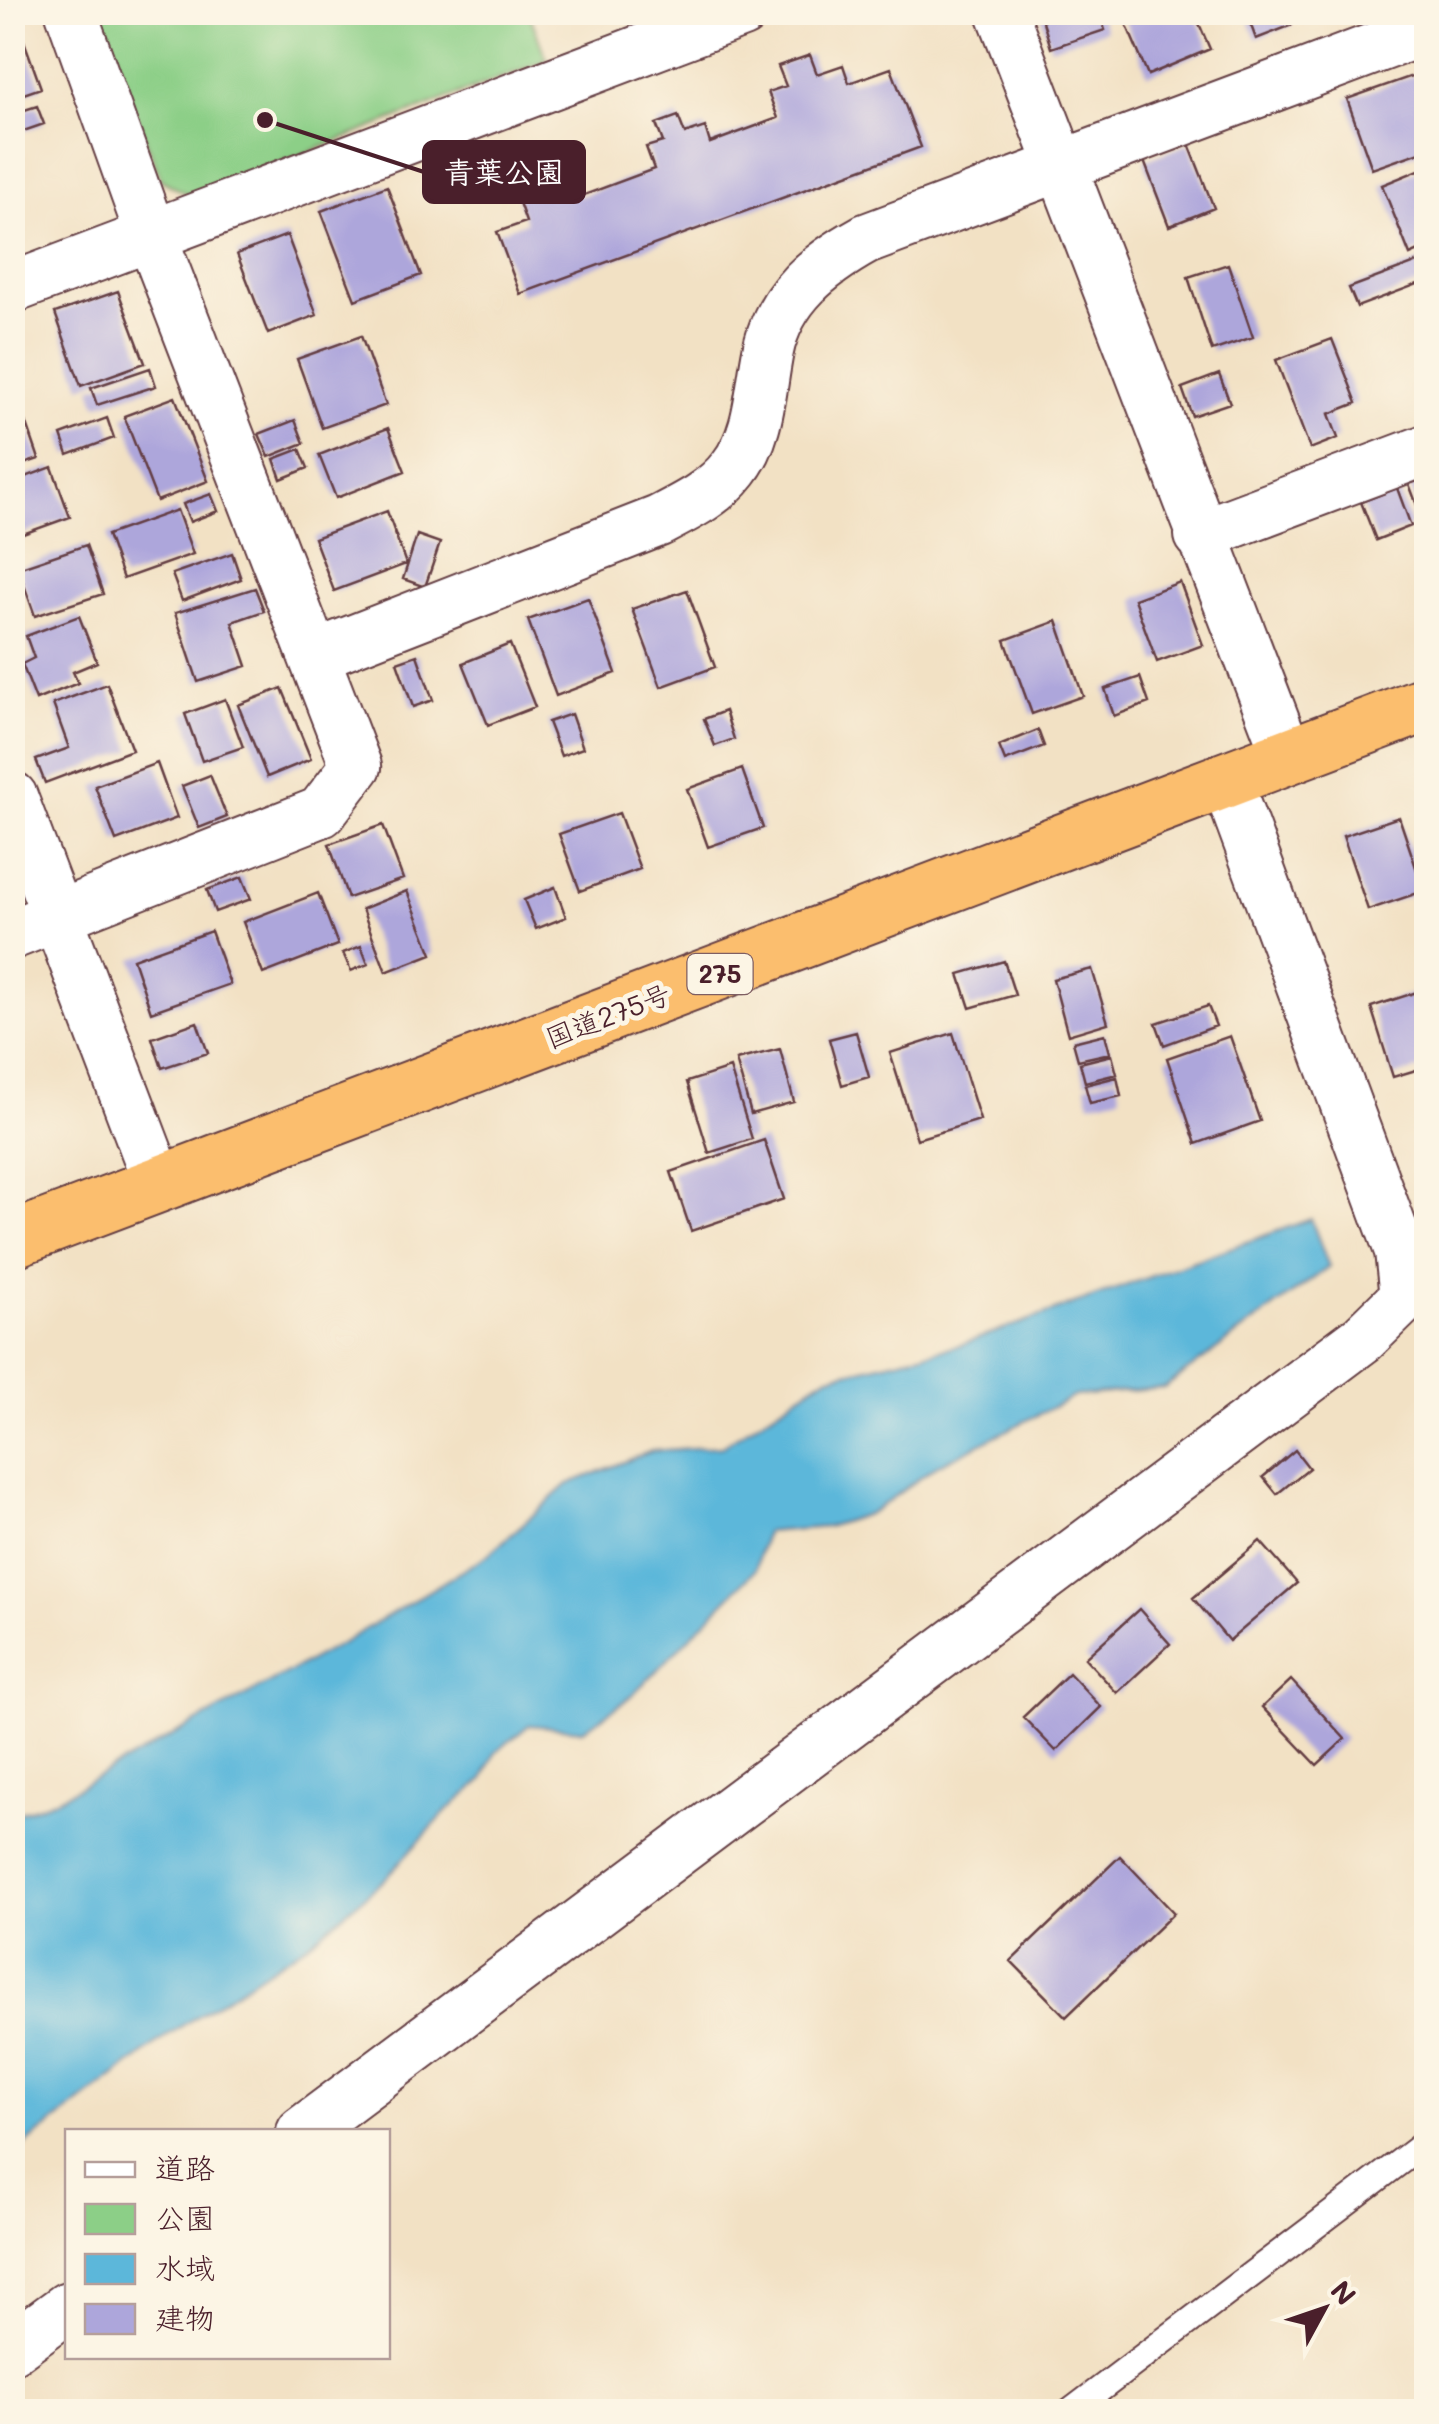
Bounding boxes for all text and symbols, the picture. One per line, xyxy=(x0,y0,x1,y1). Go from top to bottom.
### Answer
callout: 青葉公園 xyxy=(424,142,584,202)
text: 青葉公園 xyxy=(444,151,564,191)
road number: 275 xyxy=(688,954,752,994)
street label: 国道275号 xyxy=(540,975,675,1055)
legend xyxy=(65,2129,390,2359)
text: 道路 xyxy=(155,2147,215,2187)
text: 公園 xyxy=(155,2197,215,2237)
text: 水域 xyxy=(155,2247,215,2287)
north arrow xyxy=(1274,2259,1374,2359)
text: N xyxy=(1323,2273,1365,2312)
text: 建物 xyxy=(155,2297,215,2337)

